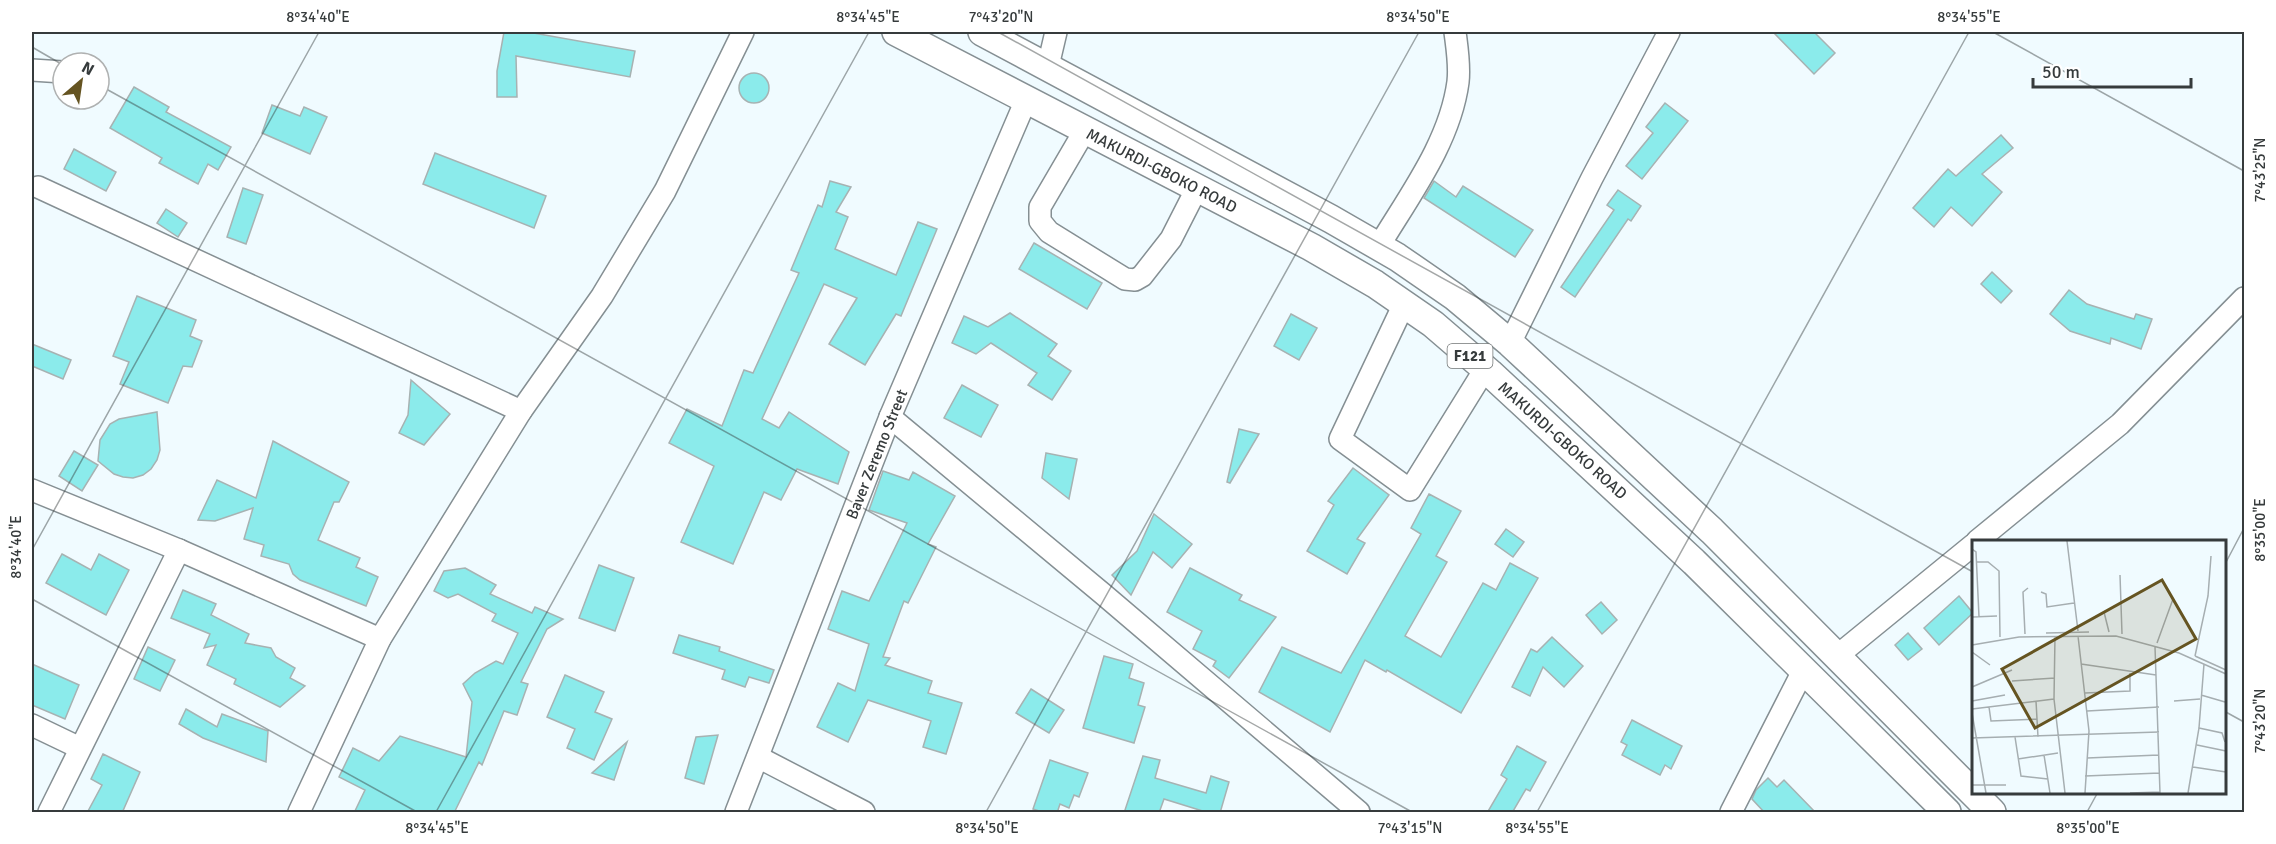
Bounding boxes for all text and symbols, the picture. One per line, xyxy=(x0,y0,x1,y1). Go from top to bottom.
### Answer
text: 8°34'40"E xyxy=(286,8,350,26)
text: 8°34'45"E xyxy=(836,8,900,26)
text: 7°43'20"N xyxy=(968,8,1034,26)
text: 8°34'50"E xyxy=(1386,8,1450,26)
text: 8°34'55"E xyxy=(1937,8,2001,26)
north arrow xyxy=(51,51,111,111)
scale bar xyxy=(2033,51,2190,89)
text: N xyxy=(78,57,98,80)
text: 50 m xyxy=(2042,61,2080,83)
street label: MAKURDI-GBOKO ROAD xyxy=(1083,124,1240,218)
text: 7°43'25"N xyxy=(2251,137,2269,203)
road number: F121 xyxy=(1448,344,1492,368)
street label: MAKURDI-GBOKO ROAD xyxy=(1494,378,1631,504)
street label: Baver Zeremo Street xyxy=(842,386,912,522)
text: 8°35'00"E xyxy=(2251,498,2269,562)
text: 8°34'40"E xyxy=(7,515,25,579)
inset map xyxy=(1972,540,2225,793)
text: 7°43'20"N xyxy=(2251,688,2269,754)
text: 8°34'45"E xyxy=(405,819,469,837)
text: 8°34'50"E xyxy=(955,819,1019,837)
text: 7°43'15"N xyxy=(1377,819,1443,837)
text: 8°34'55"E xyxy=(1505,819,1569,837)
text: 8°35'00"E xyxy=(2056,819,2120,837)

